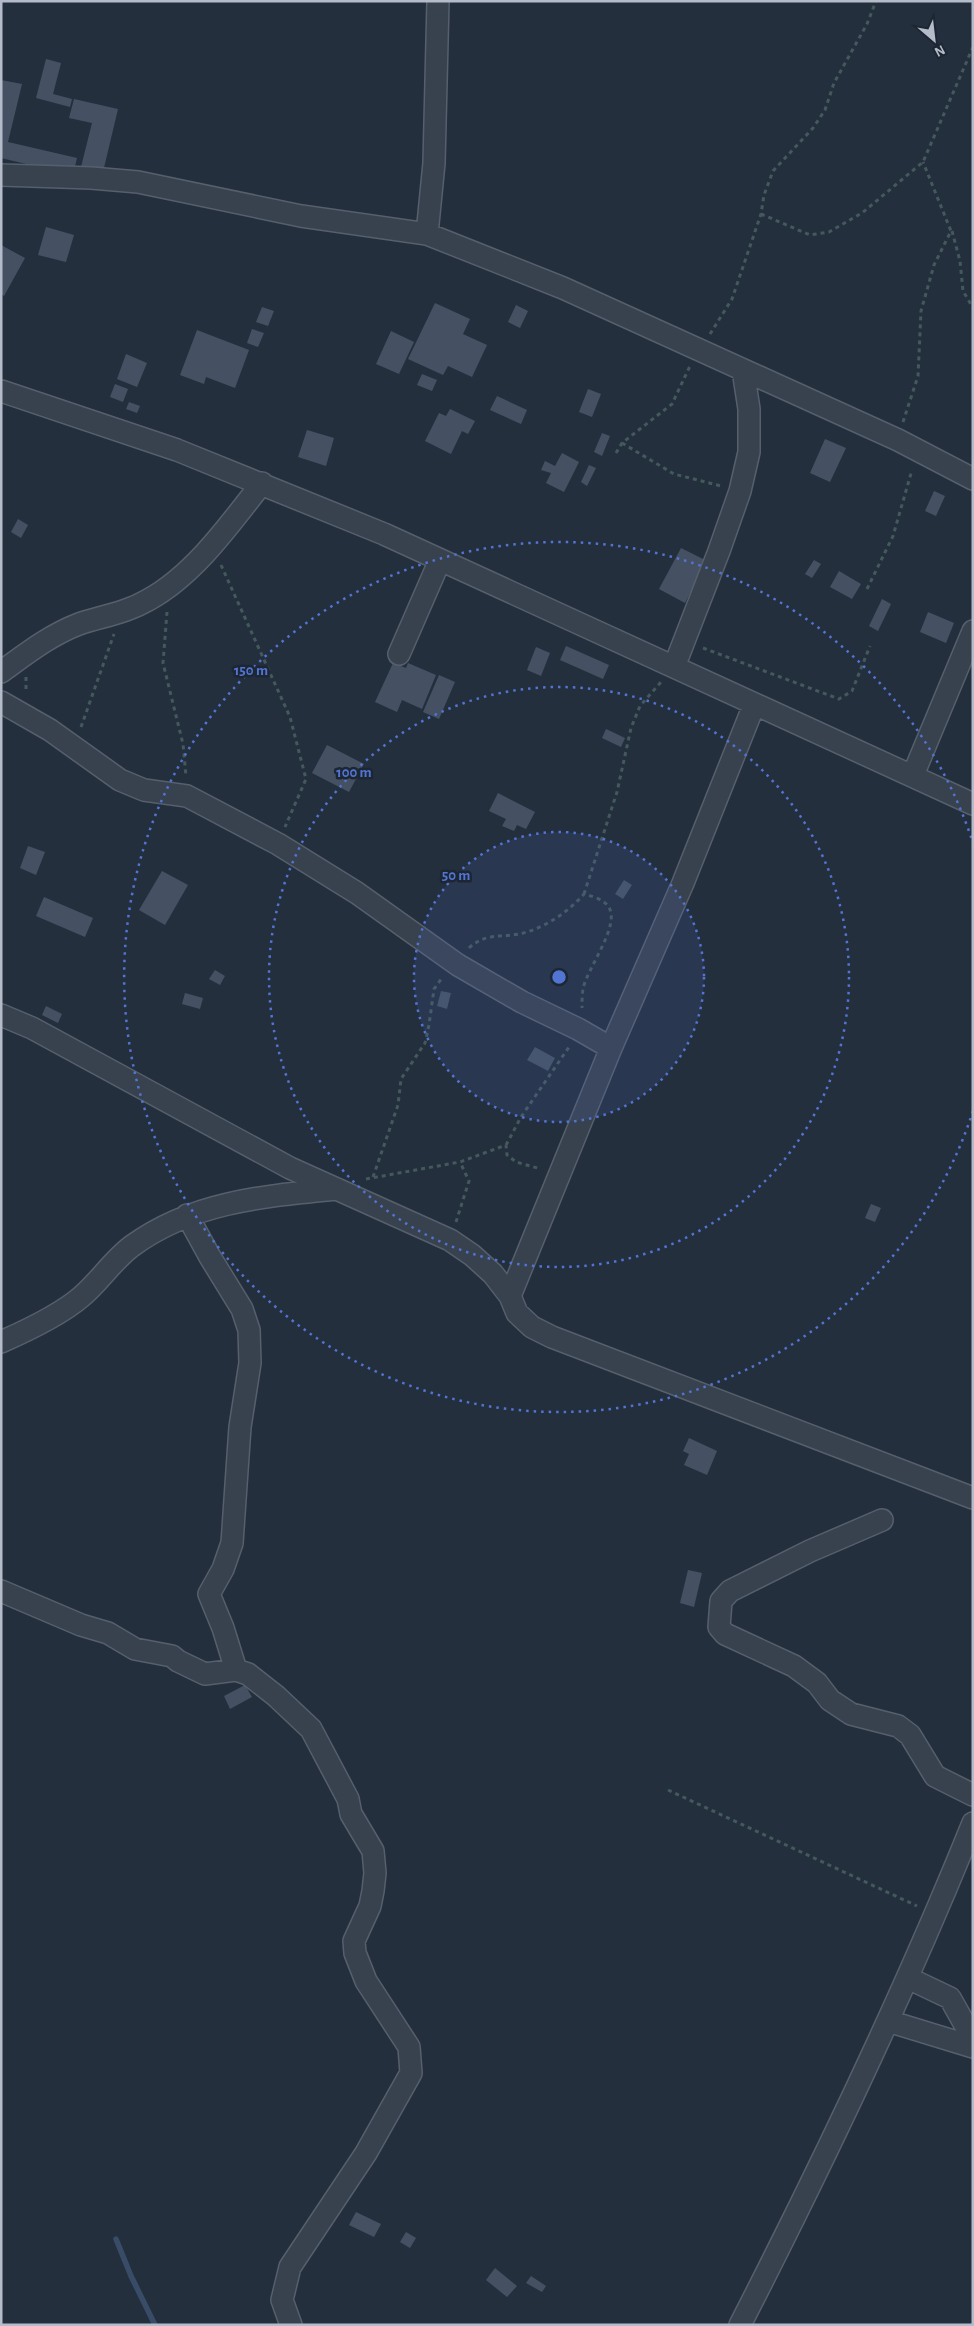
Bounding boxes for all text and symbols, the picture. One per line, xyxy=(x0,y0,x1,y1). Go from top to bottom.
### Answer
north arrow xyxy=(909,15,959,65)
text: N xyxy=(932,42,947,59)
text: 150 m xyxy=(234,663,268,678)
text: 100 m xyxy=(336,765,372,780)
text: 50 m xyxy=(442,868,470,883)
centre of rings xyxy=(550,968,568,986)

